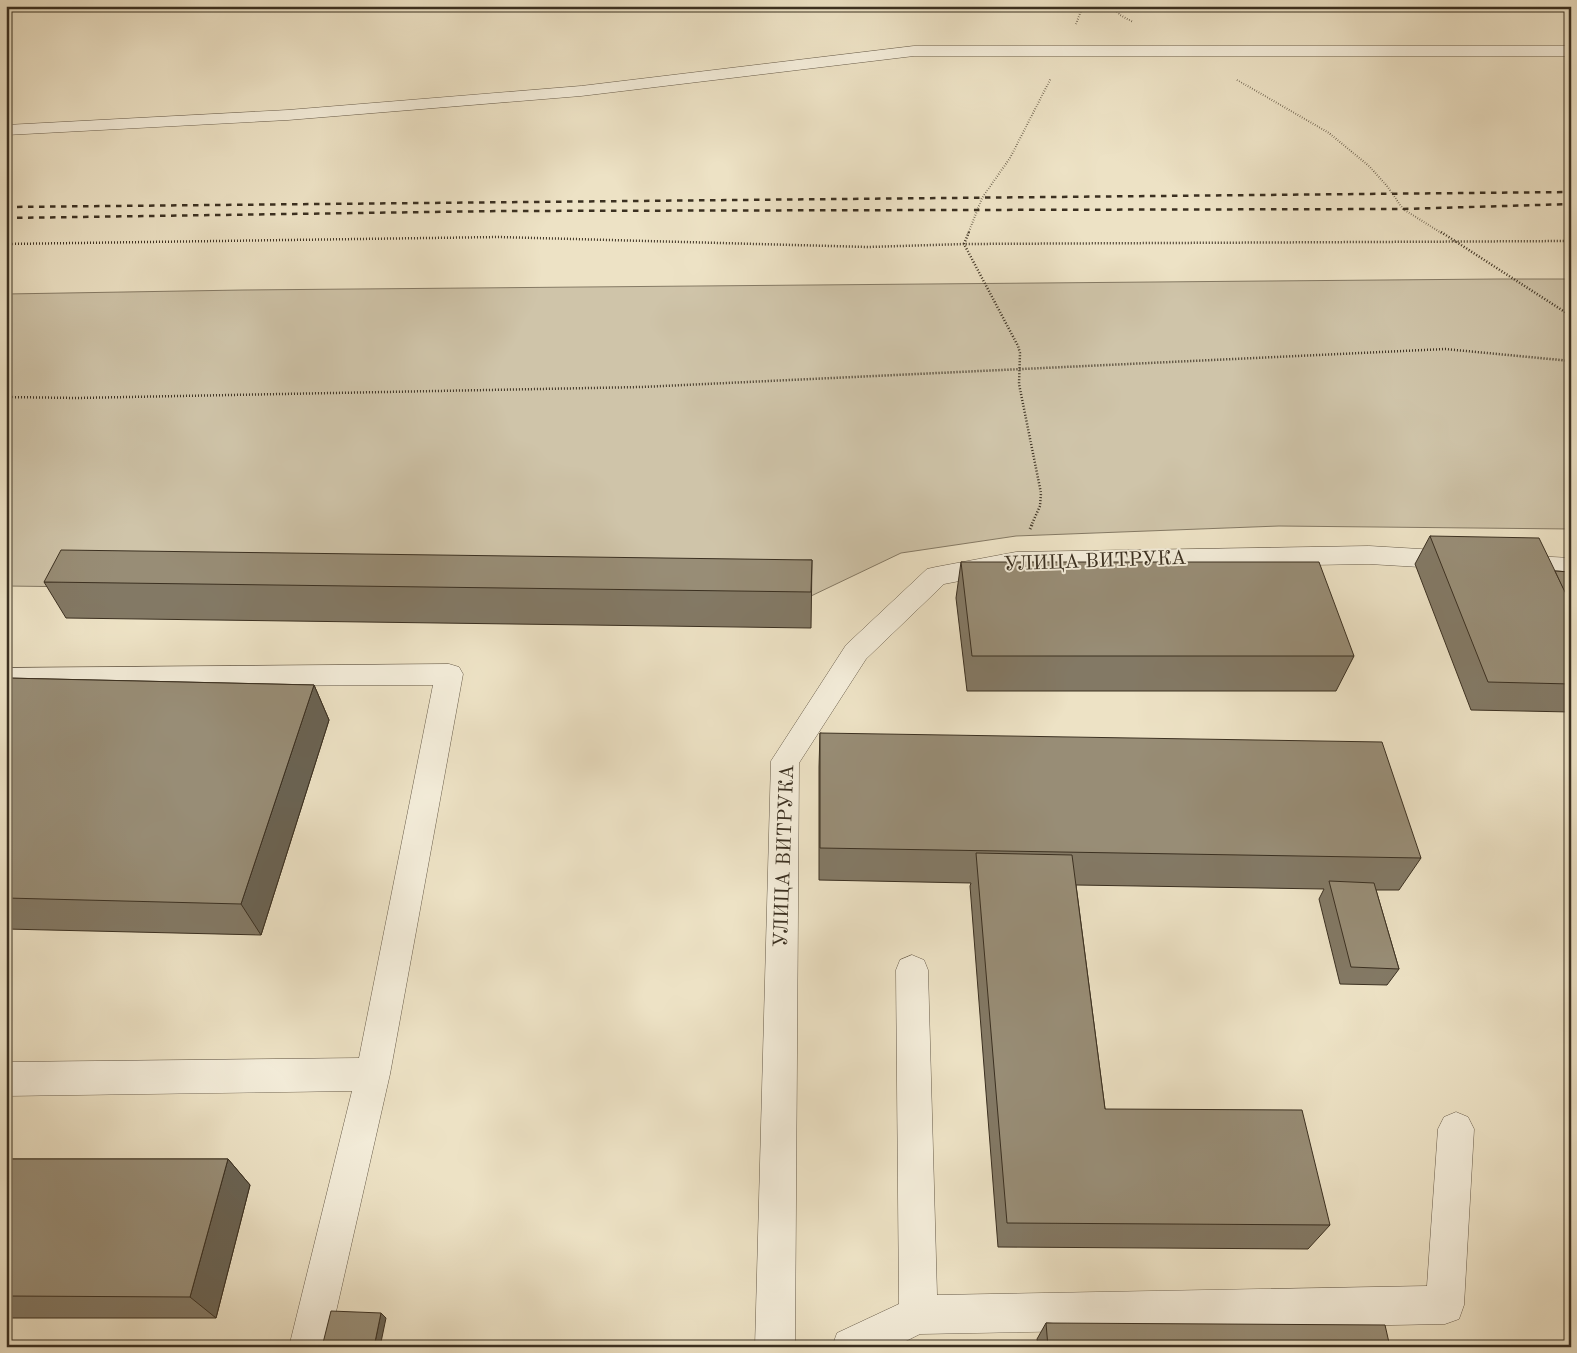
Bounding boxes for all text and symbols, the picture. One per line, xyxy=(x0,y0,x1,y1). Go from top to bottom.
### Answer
street label: УЛИЦА ВИТРУКА xyxy=(1003,549,1187,575)
street label: УЛИЦА ВИТРУКА xyxy=(772,764,798,948)

